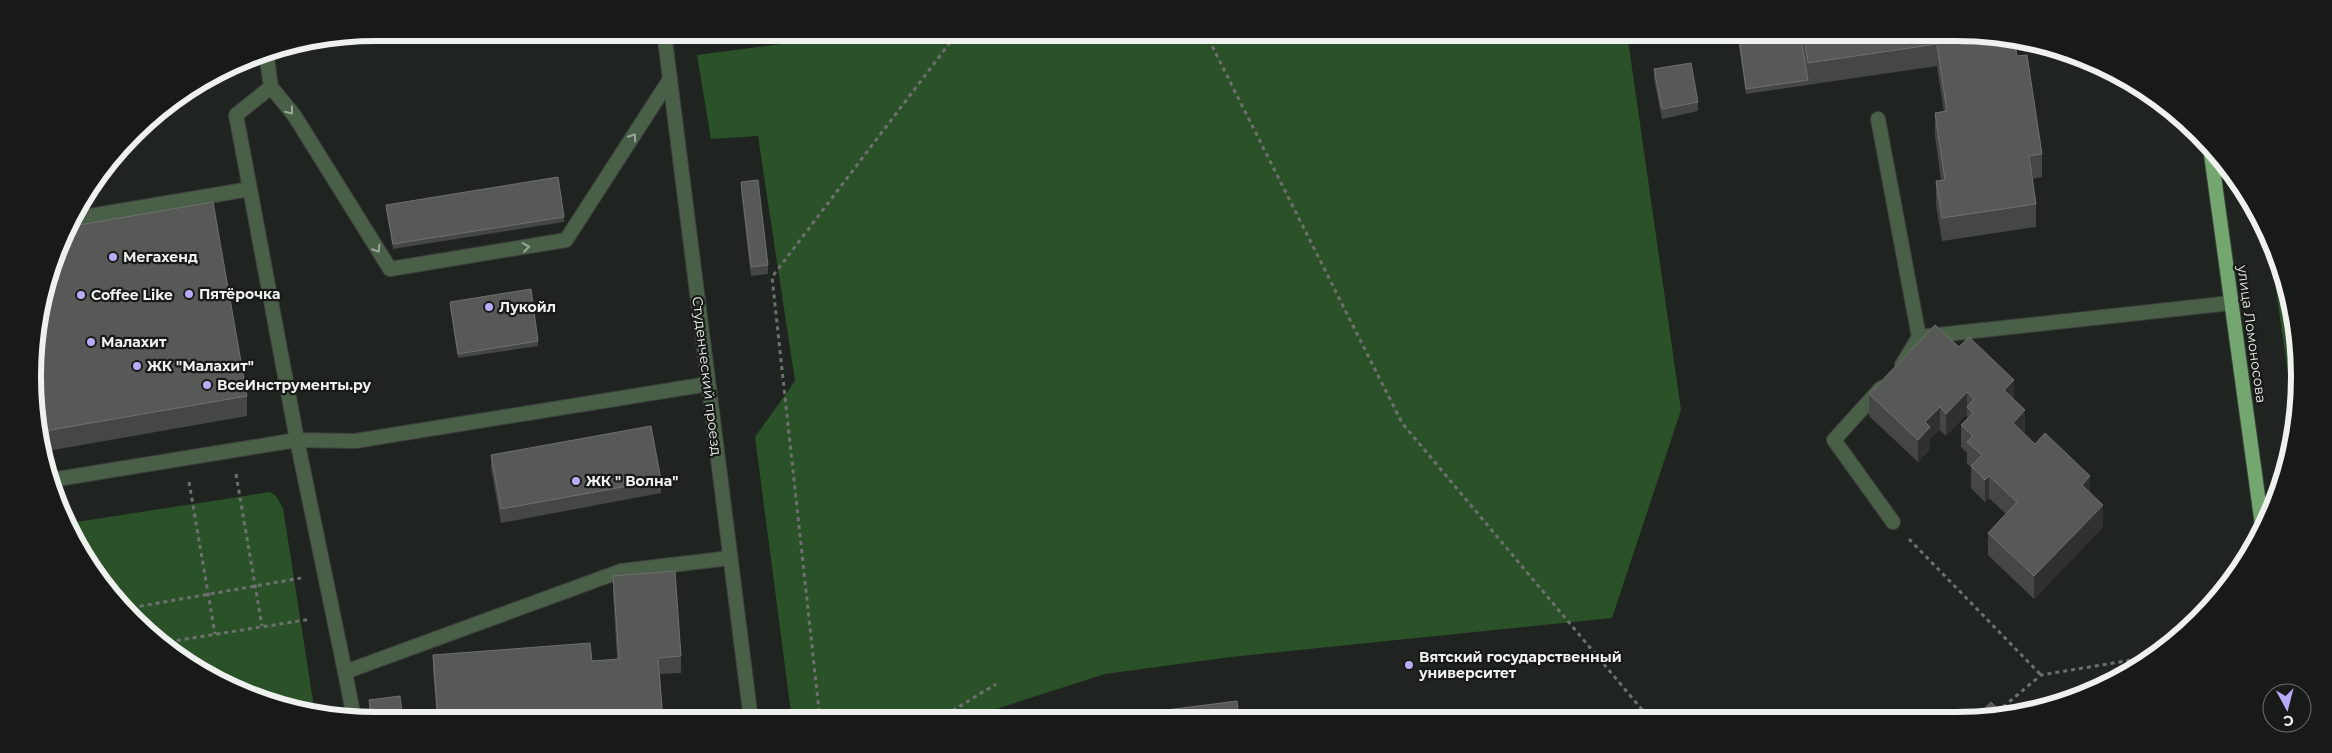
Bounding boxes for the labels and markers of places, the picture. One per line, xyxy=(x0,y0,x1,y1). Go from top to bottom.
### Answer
place label: Мегахенд xyxy=(123,248,198,266)
marker: Мегахенд xyxy=(107,251,119,263)
place label: Пятёрочка xyxy=(199,285,280,303)
place label: Coffee Like xyxy=(91,286,173,304)
marker: Пятёрочка xyxy=(183,288,195,300)
marker: Coffee Like xyxy=(75,289,87,301)
place label: Лукойл xyxy=(499,298,556,316)
marker: Лукойл xyxy=(483,301,495,313)
place label: Малахит xyxy=(101,333,167,351)
marker: Малахит xyxy=(85,336,97,348)
place label: ЖК "Малахит" xyxy=(147,357,254,375)
marker: ЖК "Малахит" xyxy=(131,360,143,372)
place label: ВсеИнструменты.ру xyxy=(217,376,372,394)
marker: ВсеИнструменты.ру xyxy=(201,379,213,391)
place label: ЖК " Волна" xyxy=(586,472,678,490)
marker: ЖК " Волна" xyxy=(570,475,582,487)
place label: Вятский государственный университет xyxy=(1418,648,1622,682)
marker: Вятский государственный университет xyxy=(1403,659,1415,671)

